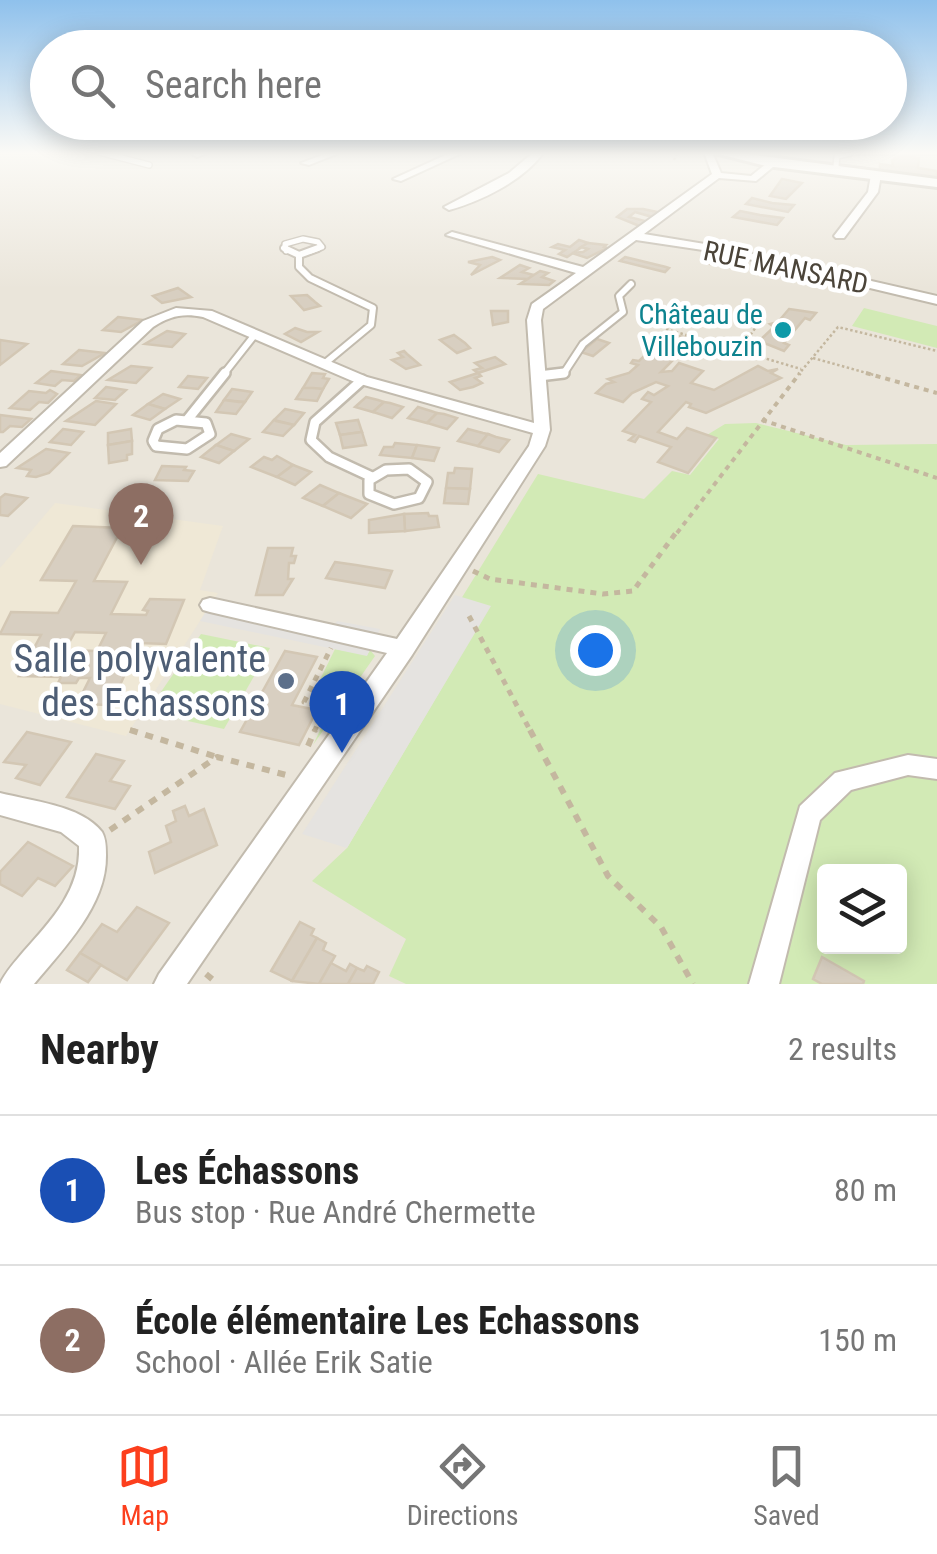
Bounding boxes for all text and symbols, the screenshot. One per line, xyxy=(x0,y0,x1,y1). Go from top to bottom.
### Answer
search box xyxy=(30,30,907,140)
icon: search xyxy=(65,58,120,113)
text: Search here xyxy=(145,63,322,107)
street label: RUE MANSARD xyxy=(701,234,871,301)
place label: Château de Villebouzin xyxy=(638,298,763,363)
marker: Château de Villebouzin xyxy=(772,319,794,341)
pin: 2 xyxy=(108,482,174,565)
your location xyxy=(570,625,621,676)
place label: Salle polyvalente des Echassons xyxy=(14,637,266,725)
marker: Salle polyvalente des Echassons xyxy=(275,670,297,692)
pin: 1 xyxy=(310,670,374,753)
map controls xyxy=(817,864,907,954)
button: layers xyxy=(817,864,907,954)
text: Nearby xyxy=(40,1025,159,1074)
text: 2 results xyxy=(788,1030,897,1068)
text: Les Échassons xyxy=(135,1149,359,1193)
text: 1 xyxy=(64,1171,81,1209)
text: 80 m xyxy=(834,1171,897,1209)
text: Bus stop · Rue André Chermette xyxy=(135,1193,536,1231)
text: École élémentaire Les Echassons xyxy=(135,1299,640,1343)
text: 2 xyxy=(64,1321,81,1359)
text: 150 m xyxy=(818,1321,897,1359)
text: School · Allée Erik Satie xyxy=(135,1343,433,1381)
tab: Map xyxy=(117,1439,172,1532)
tab: Directions xyxy=(407,1439,519,1532)
tab: Saved xyxy=(753,1439,820,1532)

